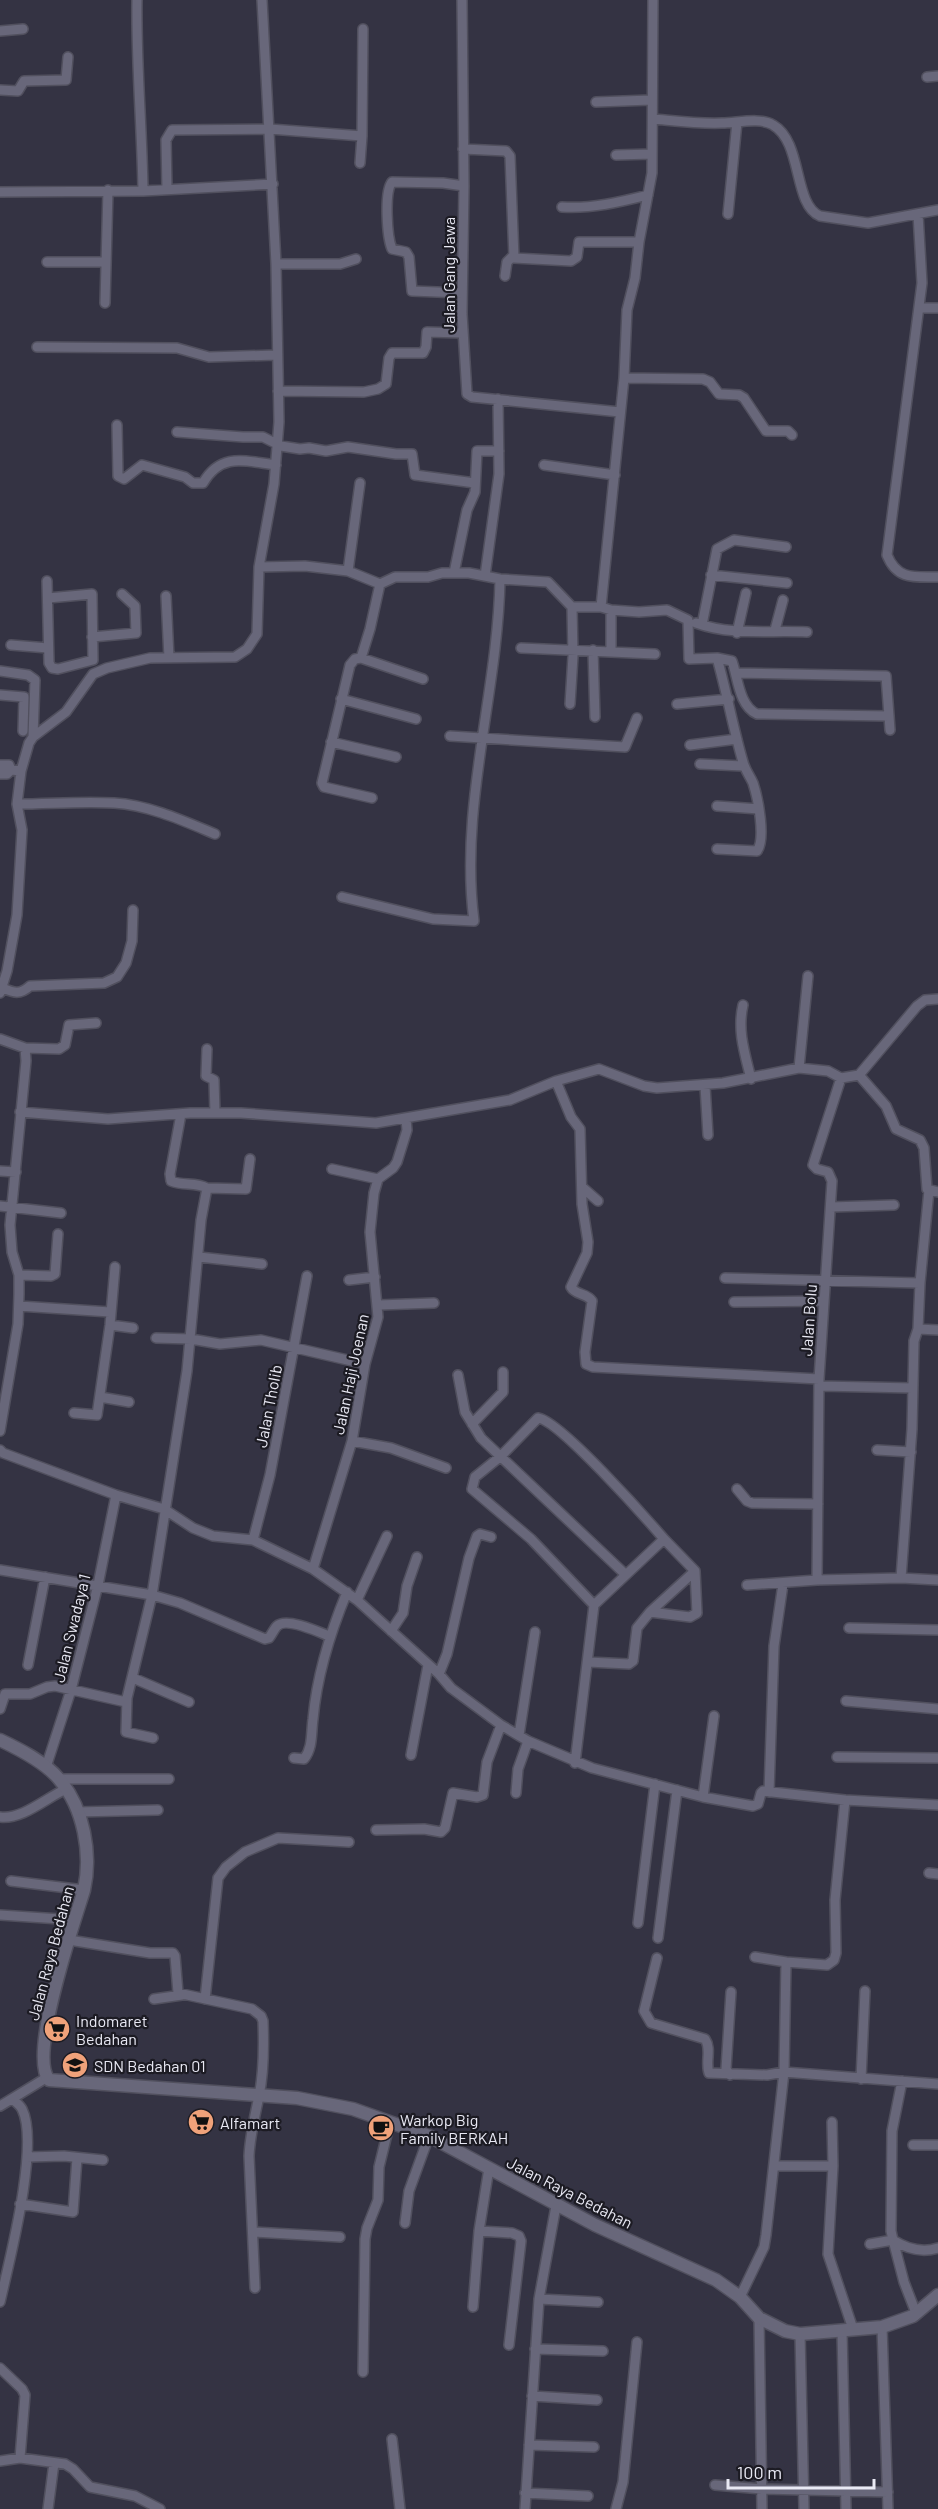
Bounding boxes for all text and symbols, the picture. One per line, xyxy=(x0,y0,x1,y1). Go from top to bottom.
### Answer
street label: Jalan Gang Jawa xyxy=(439,217,458,333)
street label: Jalan Bolu xyxy=(796,1283,820,1357)
street label: Jalan Haji Joenan xyxy=(328,1312,372,1436)
street label: Jalan Tholib xyxy=(251,1363,285,1449)
street label: Jalan Swadaya 1 xyxy=(48,1572,94,1684)
street label: Jalan Raya Bedahan xyxy=(23,1884,77,2022)
place label: Indomaret Bedahan xyxy=(76,2011,148,2048)
supermarket icon: Indomaret Bedahan xyxy=(42,2014,72,2044)
school or university icon: SDN Bedahan 01 xyxy=(60,2050,90,2080)
place label: SDN Bedahan 01 xyxy=(94,2056,206,2075)
supermarket icon: Alfamart xyxy=(186,2107,216,2137)
place label: Warkop Big Family BERKAH xyxy=(400,2110,508,2147)
place label: Alfamart xyxy=(220,2113,280,2132)
cafe icon: Warkop Big Family BERKAH xyxy=(366,2113,396,2143)
street label: Jalan Raya Bedahan xyxy=(504,2152,636,2232)
scale bar xyxy=(728,2452,874,2490)
text: 100 m xyxy=(737,2461,782,2483)

